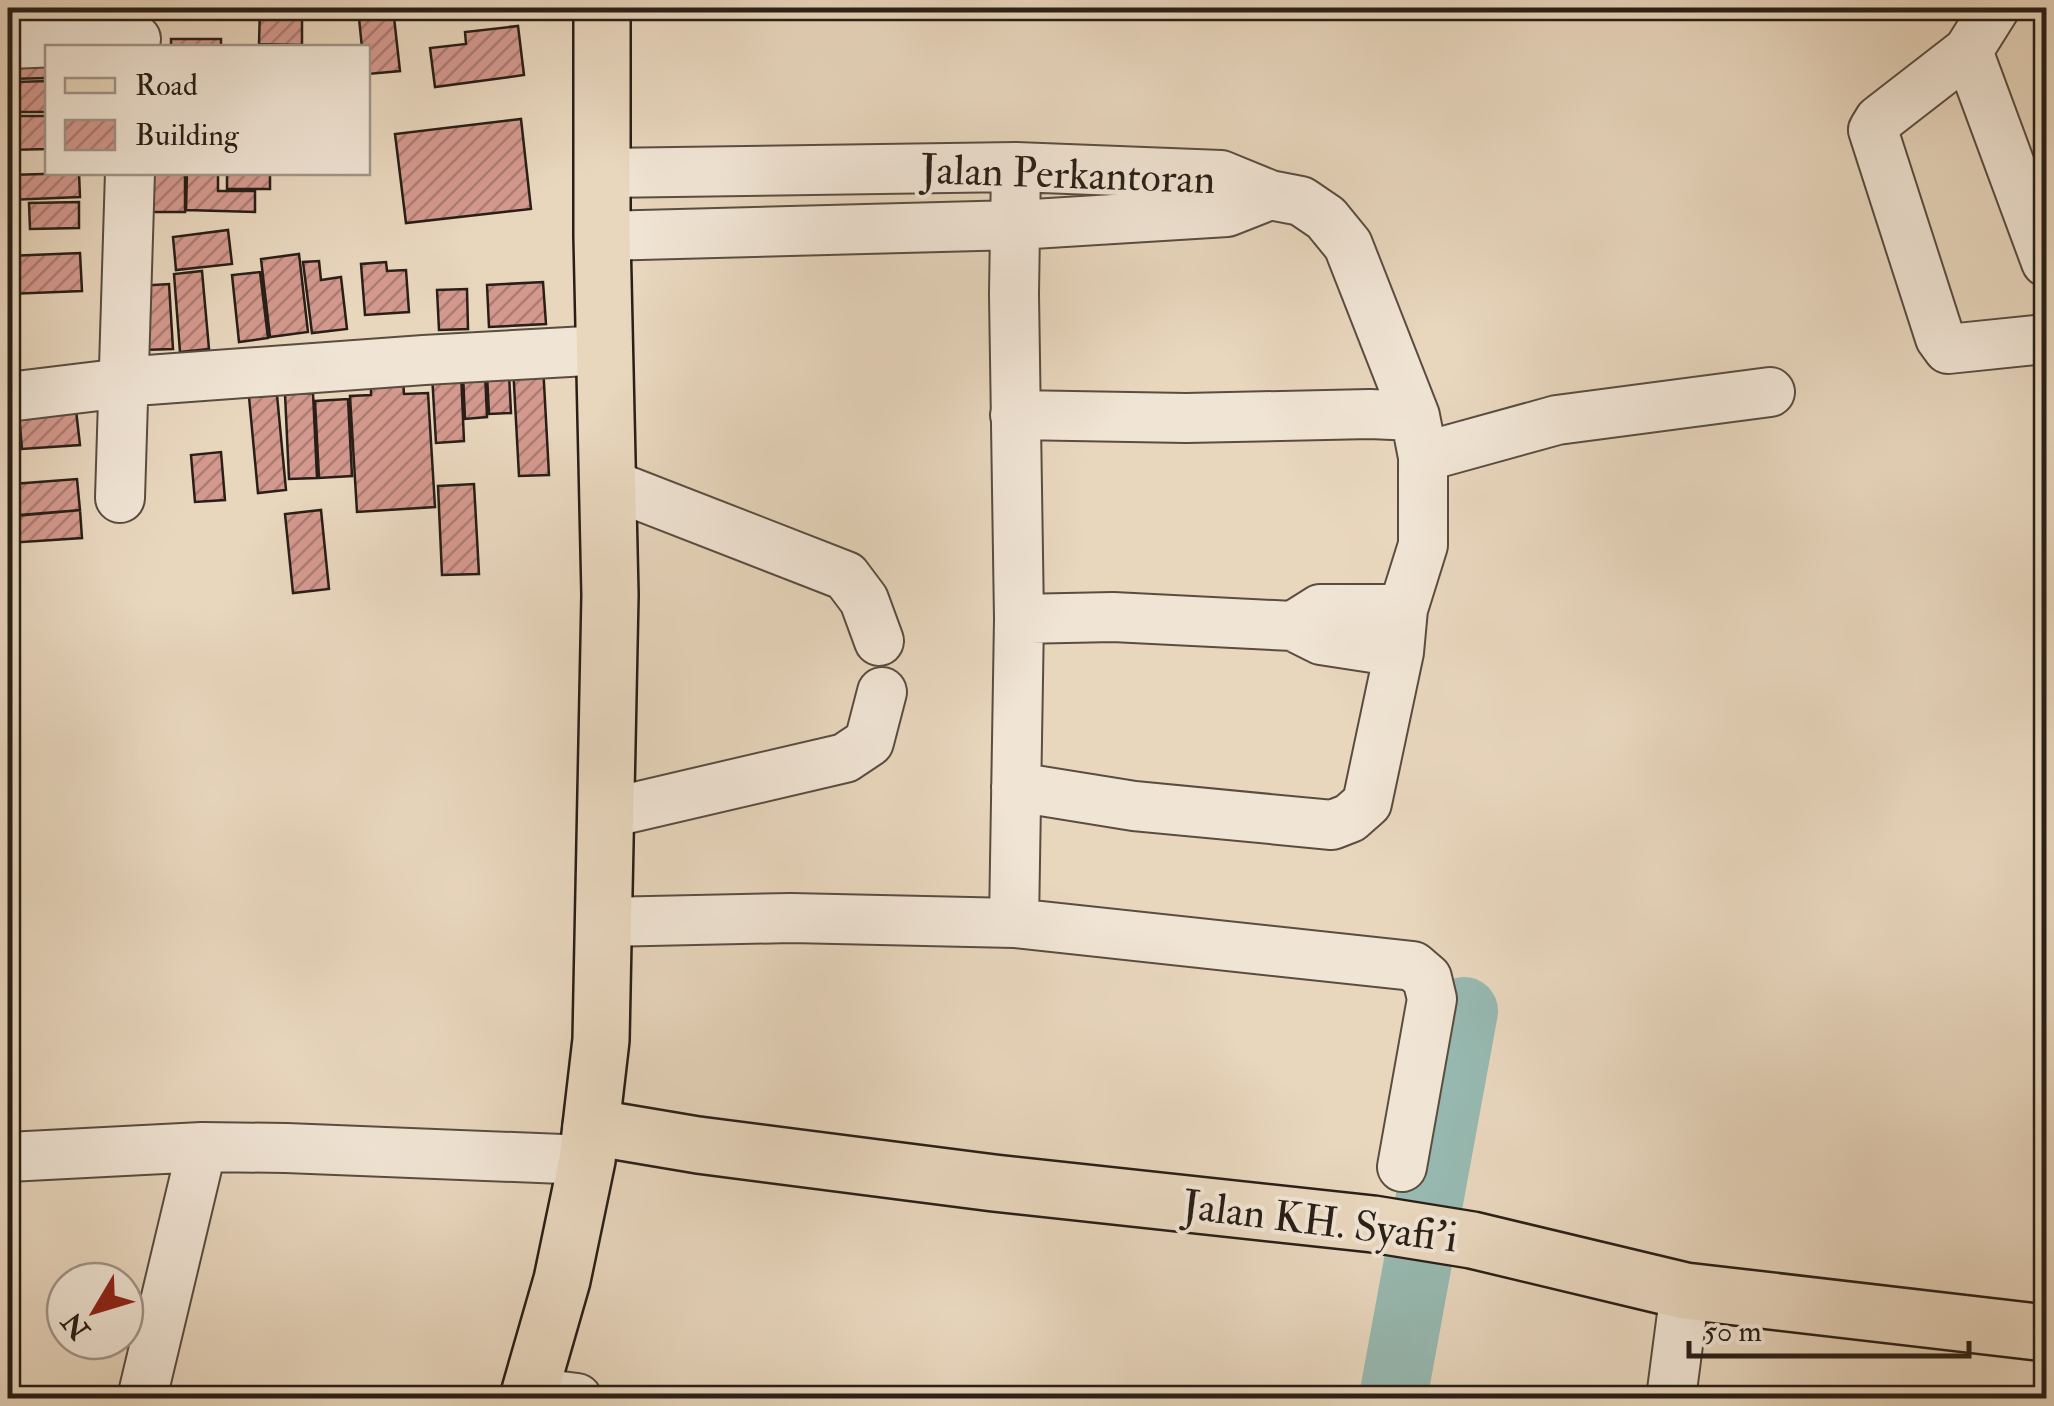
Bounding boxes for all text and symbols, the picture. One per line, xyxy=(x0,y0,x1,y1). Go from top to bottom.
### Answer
legend xyxy=(45,45,370,175)
text: Road xyxy=(135,67,198,104)
text: Building xyxy=(135,117,240,154)
street label: Jalan Perkantoran xyxy=(919,144,1216,206)
street label: Jalan KH. Syafi'i xyxy=(1179,1179,1460,1265)
north arrow xyxy=(45,1261,145,1361)
scale bar xyxy=(1689,1296,1969,1358)
text: N xyxy=(54,1304,99,1347)
text: 50 m xyxy=(1704,1313,1762,1350)

